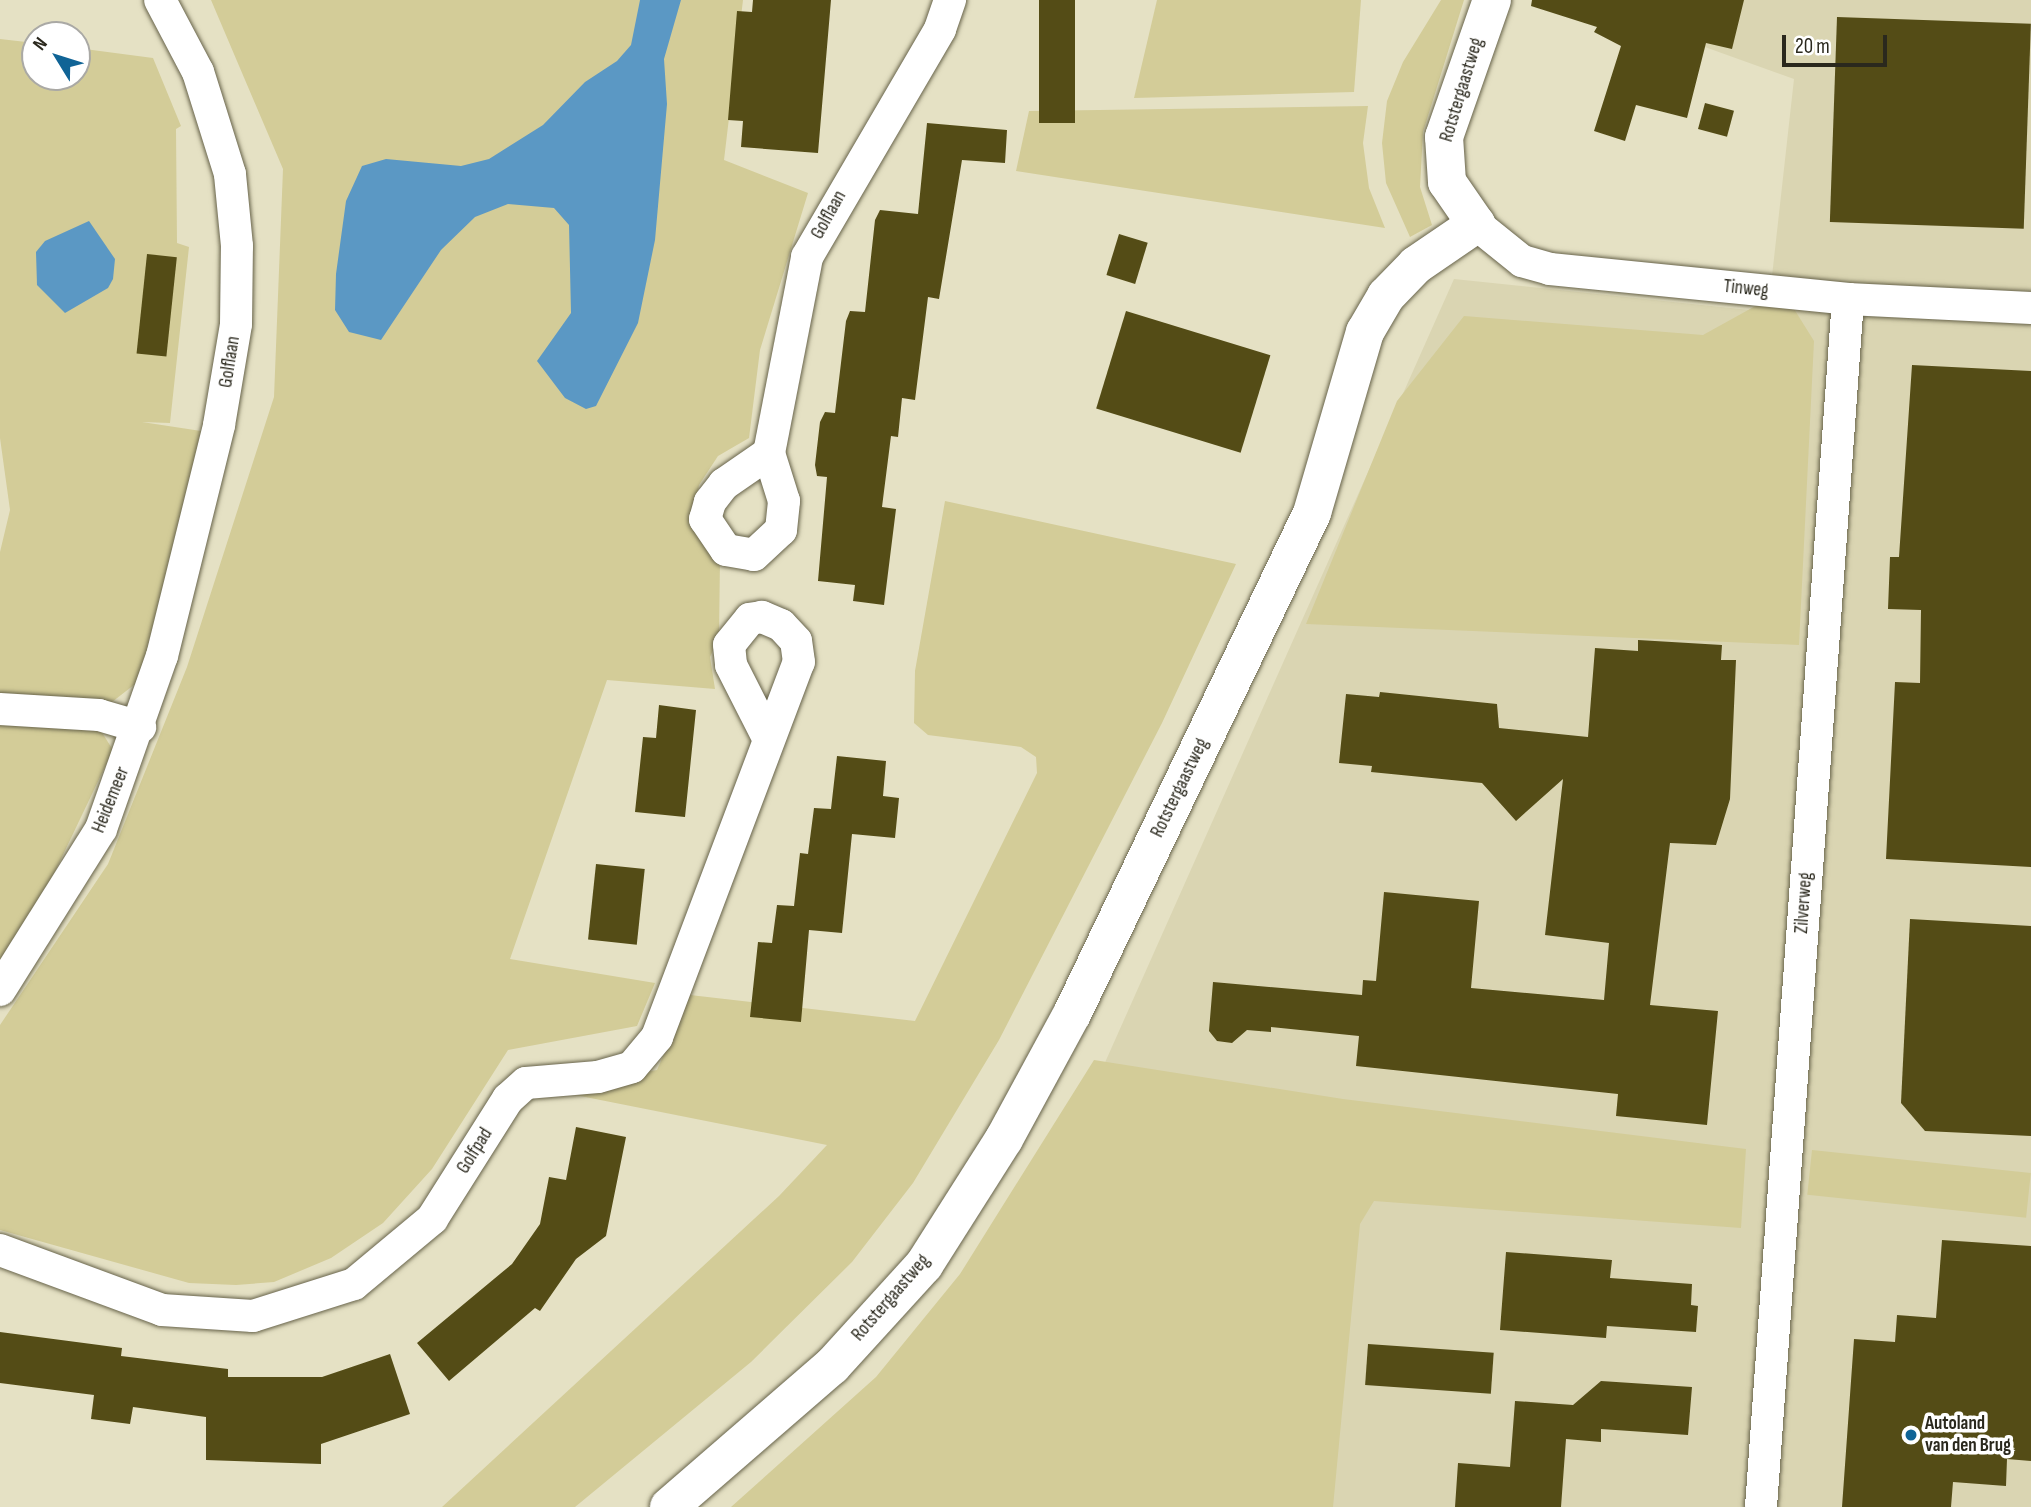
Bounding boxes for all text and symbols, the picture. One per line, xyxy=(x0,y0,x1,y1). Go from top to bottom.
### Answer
north arrow xyxy=(21,21,91,91)
scale bar xyxy=(1786,21,1891,65)
text: N xyxy=(28,33,53,55)
text: 20 m xyxy=(1795,34,1830,59)
street label: Rotstergaastweg xyxy=(1435,35,1489,145)
street label: Golflaan xyxy=(806,187,852,243)
street label: Tinweg xyxy=(1722,275,1770,303)
street label: Golflaan xyxy=(215,335,245,389)
street label: Rotstergaastweg xyxy=(1146,735,1214,841)
street label: Heidemeer xyxy=(87,764,135,836)
street label: Zilverweg xyxy=(1790,872,1818,934)
street label: Golfpad xyxy=(452,1124,498,1178)
street label: Rotstergaastweg xyxy=(847,1250,935,1346)
place label: Autoland van den Brug xyxy=(1925,1413,2011,1457)
marker: Autoland van den Brug xyxy=(1903,1427,1919,1443)

